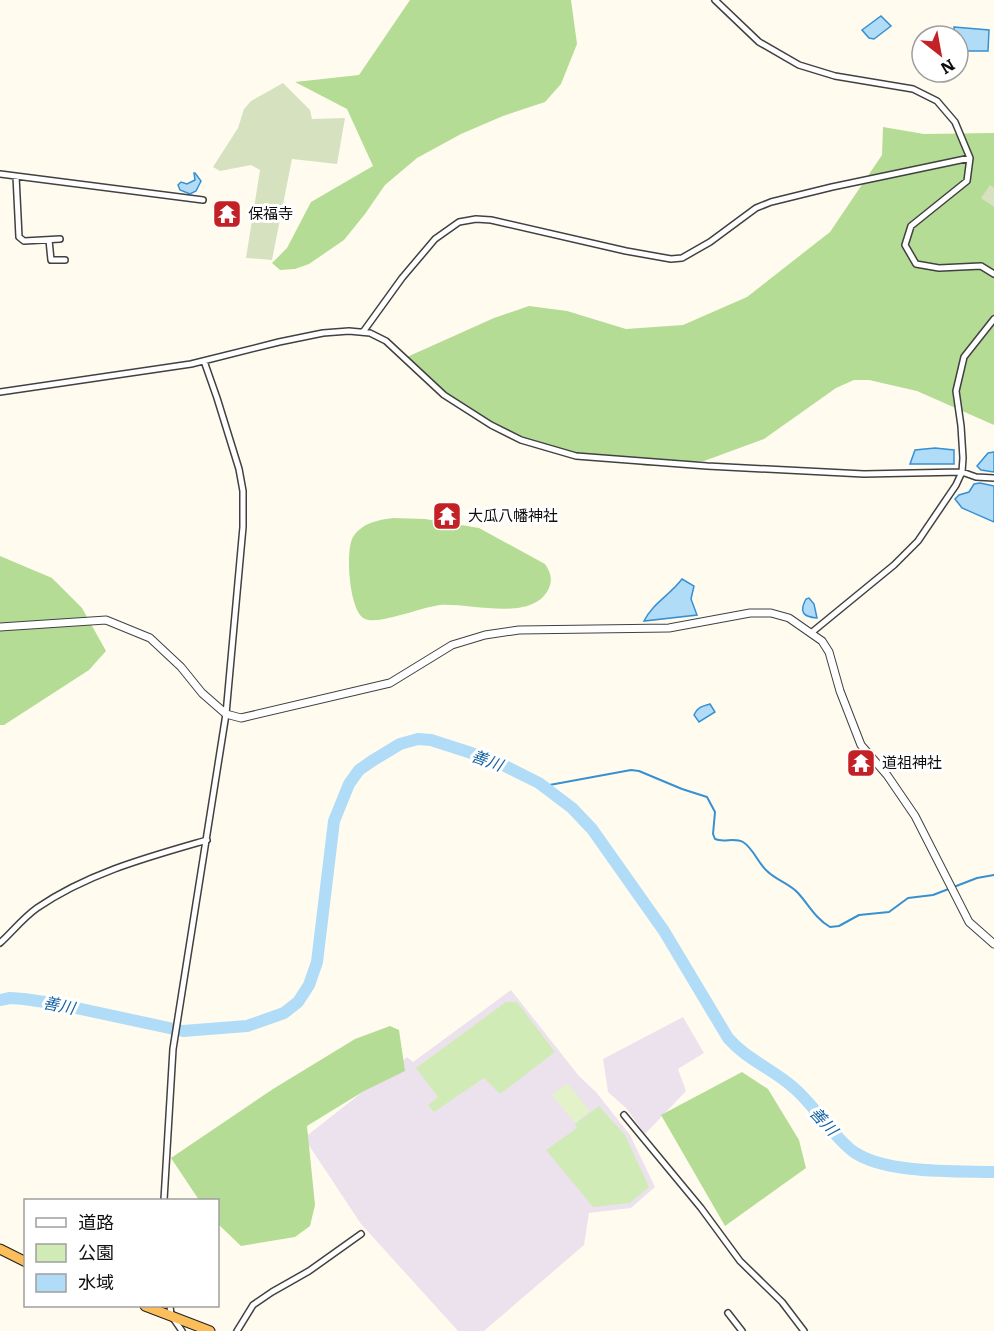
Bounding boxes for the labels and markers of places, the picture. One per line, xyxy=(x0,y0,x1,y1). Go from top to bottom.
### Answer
temple icon: 保福寺 xyxy=(211,198,243,230)
place label: 保福寺 xyxy=(248,201,293,224)
temple icon: 大瓜八幡神社 xyxy=(431,500,463,532)
place label: 大瓜八幡神社 xyxy=(468,503,558,526)
temple icon: 道祖神社 xyxy=(845,747,877,779)
place label: 道祖神社 xyxy=(882,750,942,773)

